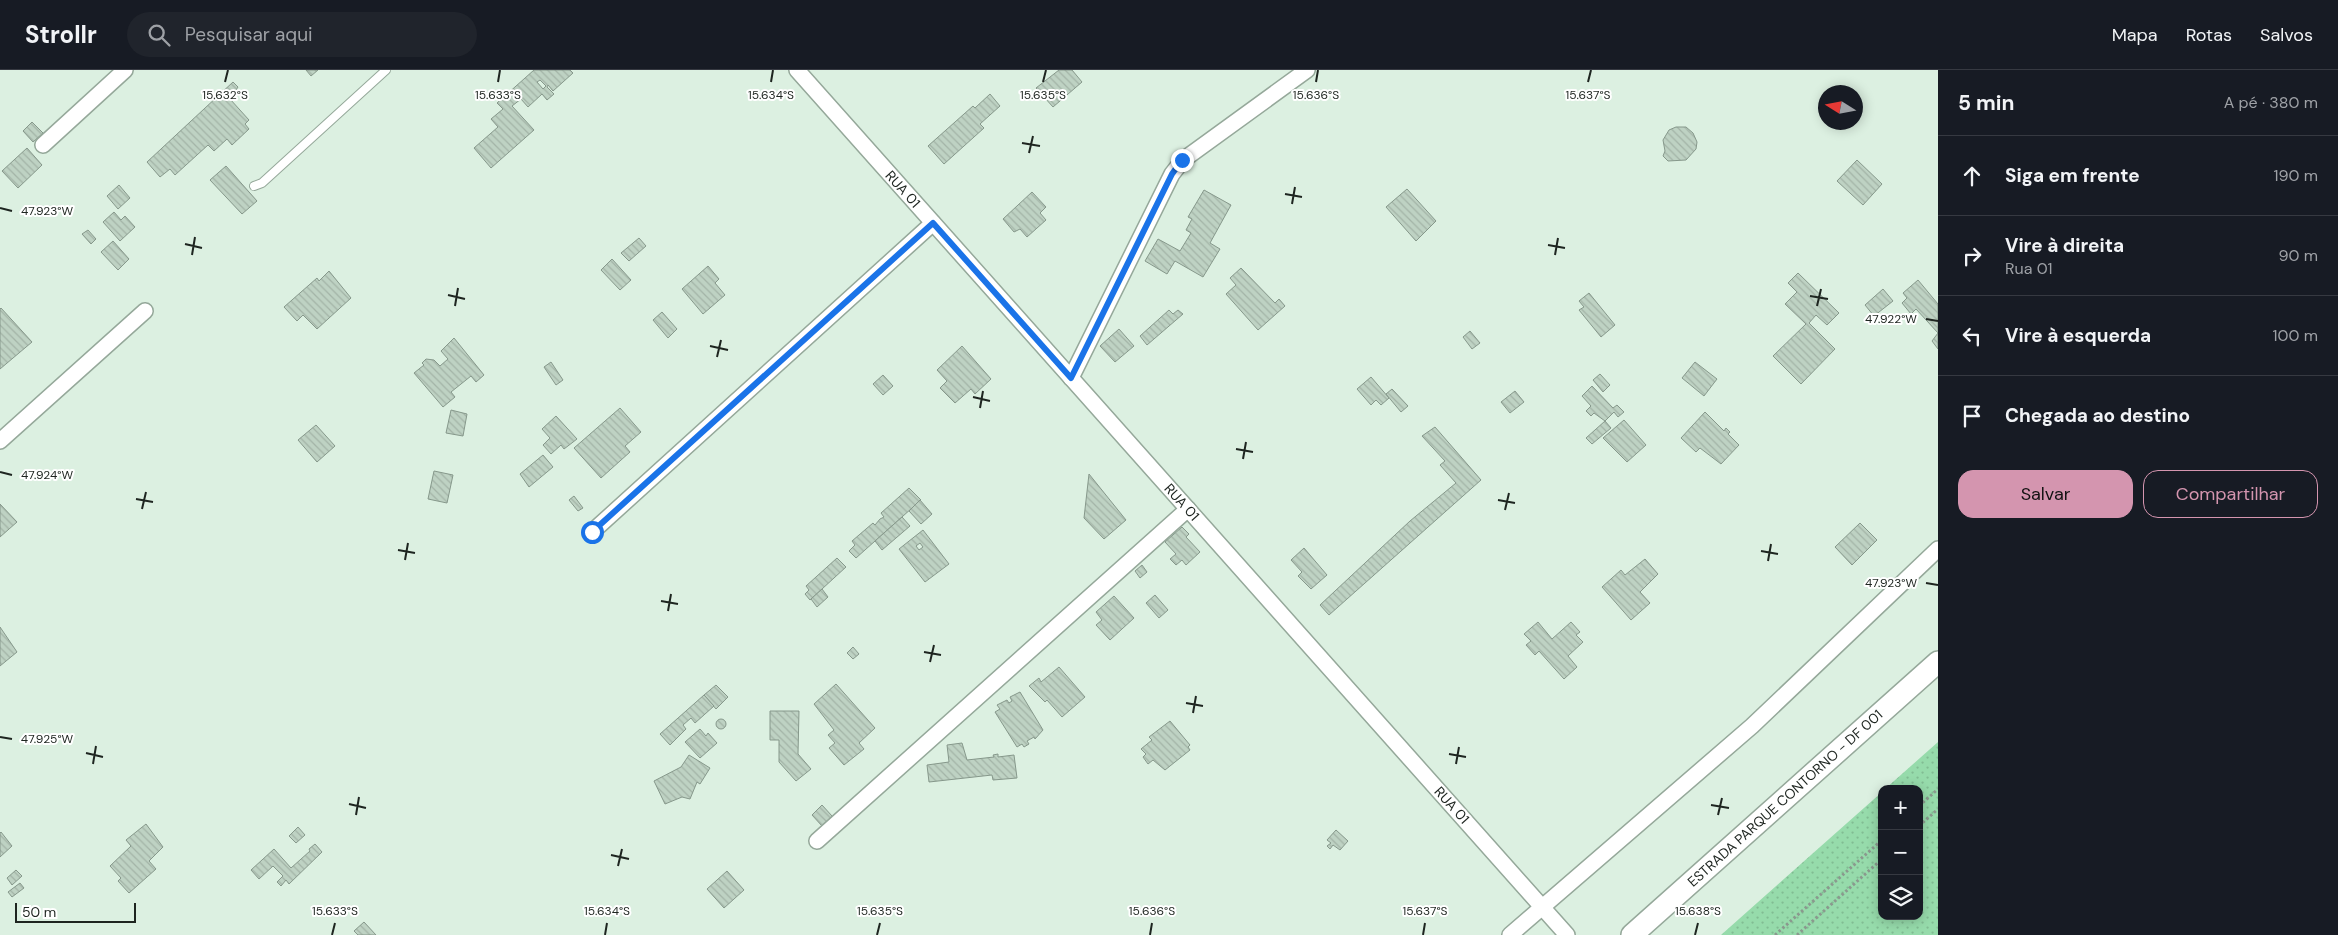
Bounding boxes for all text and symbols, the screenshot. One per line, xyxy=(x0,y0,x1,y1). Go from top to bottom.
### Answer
search box xyxy=(127,12,477,57)
text: Strollr xyxy=(25,19,97,50)
icon: search xyxy=(145,21,173,49)
text: Pesquisar aqui xyxy=(185,22,313,47)
text: Mapa xyxy=(2112,23,2158,47)
text: Rotas xyxy=(2186,23,2232,47)
text: Salvos xyxy=(2260,23,2313,47)
north arrow xyxy=(1818,85,1863,130)
text: 15.632°S xyxy=(202,87,248,103)
text: 15.633°S xyxy=(475,87,521,103)
text: 15.634°S xyxy=(748,87,794,103)
text: 15.635°S xyxy=(1020,87,1066,103)
text: 15.636°S xyxy=(1293,87,1339,103)
text: 15.637°S xyxy=(1566,87,1611,103)
text: 5 min xyxy=(1958,89,2014,117)
text: A pé · 380 m xyxy=(2224,92,2318,113)
route end xyxy=(1171,149,1194,172)
icon: ahead xyxy=(1958,162,1986,190)
text: Siga em frente xyxy=(2005,163,2140,188)
text: 190 m xyxy=(2274,165,2318,186)
street label: RUA 01 xyxy=(882,167,924,211)
text: 47.923°W xyxy=(21,203,73,219)
text: Vire à direita xyxy=(2005,233,2124,258)
icon: right xyxy=(1958,242,1986,270)
text: 90 m xyxy=(2278,245,2318,266)
text: Rua 01 xyxy=(2005,258,2053,279)
text: 47.922°W xyxy=(1865,311,1917,327)
icon: left xyxy=(1958,322,1986,350)
text: Vire à esquerda xyxy=(2005,323,2151,348)
text: 100 m xyxy=(2273,325,2318,346)
icon: arrive xyxy=(1958,402,1986,430)
text: Chegada ao destino xyxy=(2005,403,2190,428)
text: 47.924°W xyxy=(21,467,73,483)
button: Salvar xyxy=(1958,470,2133,518)
button: Compartilhar xyxy=(2143,470,2318,518)
street label: RUA 01 xyxy=(1161,480,1203,524)
route start xyxy=(581,521,604,544)
text: 47.923°W xyxy=(1865,575,1917,591)
street label: ESTRADA PARQUE CONTORNO - DF 001 xyxy=(1684,706,1886,890)
text: 47.925°W xyxy=(21,731,74,747)
street label: RUA 01 xyxy=(1431,783,1473,827)
map controls xyxy=(1878,785,1923,920)
button: + xyxy=(1878,785,1923,830)
button: − xyxy=(1878,830,1923,875)
button: layers xyxy=(1878,875,1923,920)
scale bar xyxy=(15,900,136,923)
text: 50 m xyxy=(22,903,56,921)
text: 15.633°S xyxy=(312,903,358,919)
text: 15.634°S xyxy=(584,903,630,919)
text: 15.635°S xyxy=(857,903,903,919)
text: 15.636°S xyxy=(1129,903,1175,919)
text: 15.637°S xyxy=(1403,903,1448,919)
text: 15.638°S xyxy=(1675,903,1721,919)

